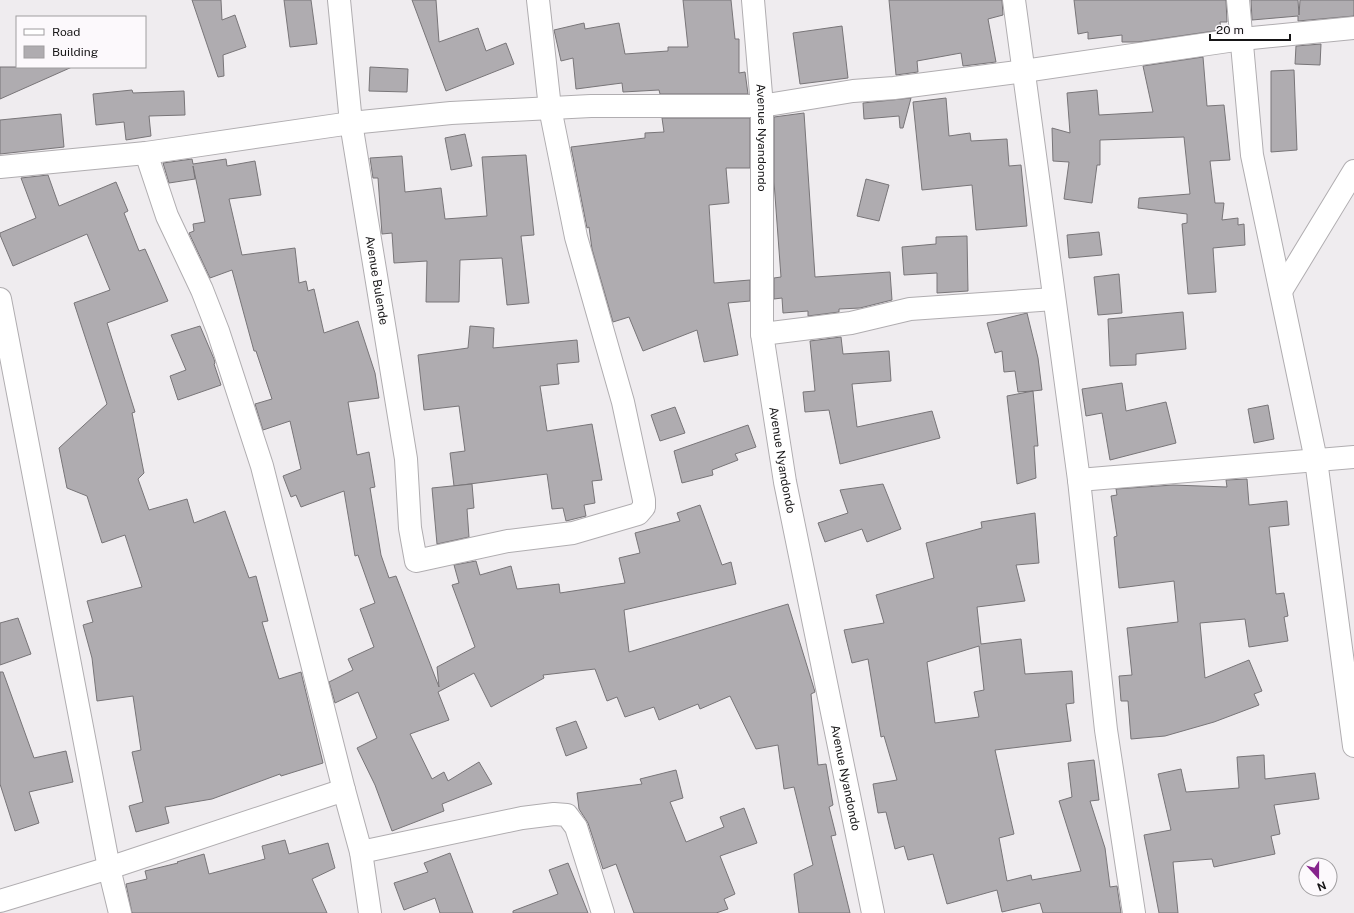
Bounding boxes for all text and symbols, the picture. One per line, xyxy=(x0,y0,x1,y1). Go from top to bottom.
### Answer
legend xyxy=(16,16,146,68)
scale bar xyxy=(1210,16,1290,42)
text: 20 m xyxy=(1216,23,1244,37)
text: Road xyxy=(52,25,80,39)
text: Building xyxy=(52,45,98,59)
street label: Avenue Nyandondo xyxy=(753,83,769,192)
street label: Avenue Bulende xyxy=(363,235,391,326)
street label: Avenue Nyandondo xyxy=(766,406,798,515)
street label: Avenue Nyandondo xyxy=(828,723,863,832)
north arrow xyxy=(1298,857,1338,897)
text: N xyxy=(1315,879,1328,893)

